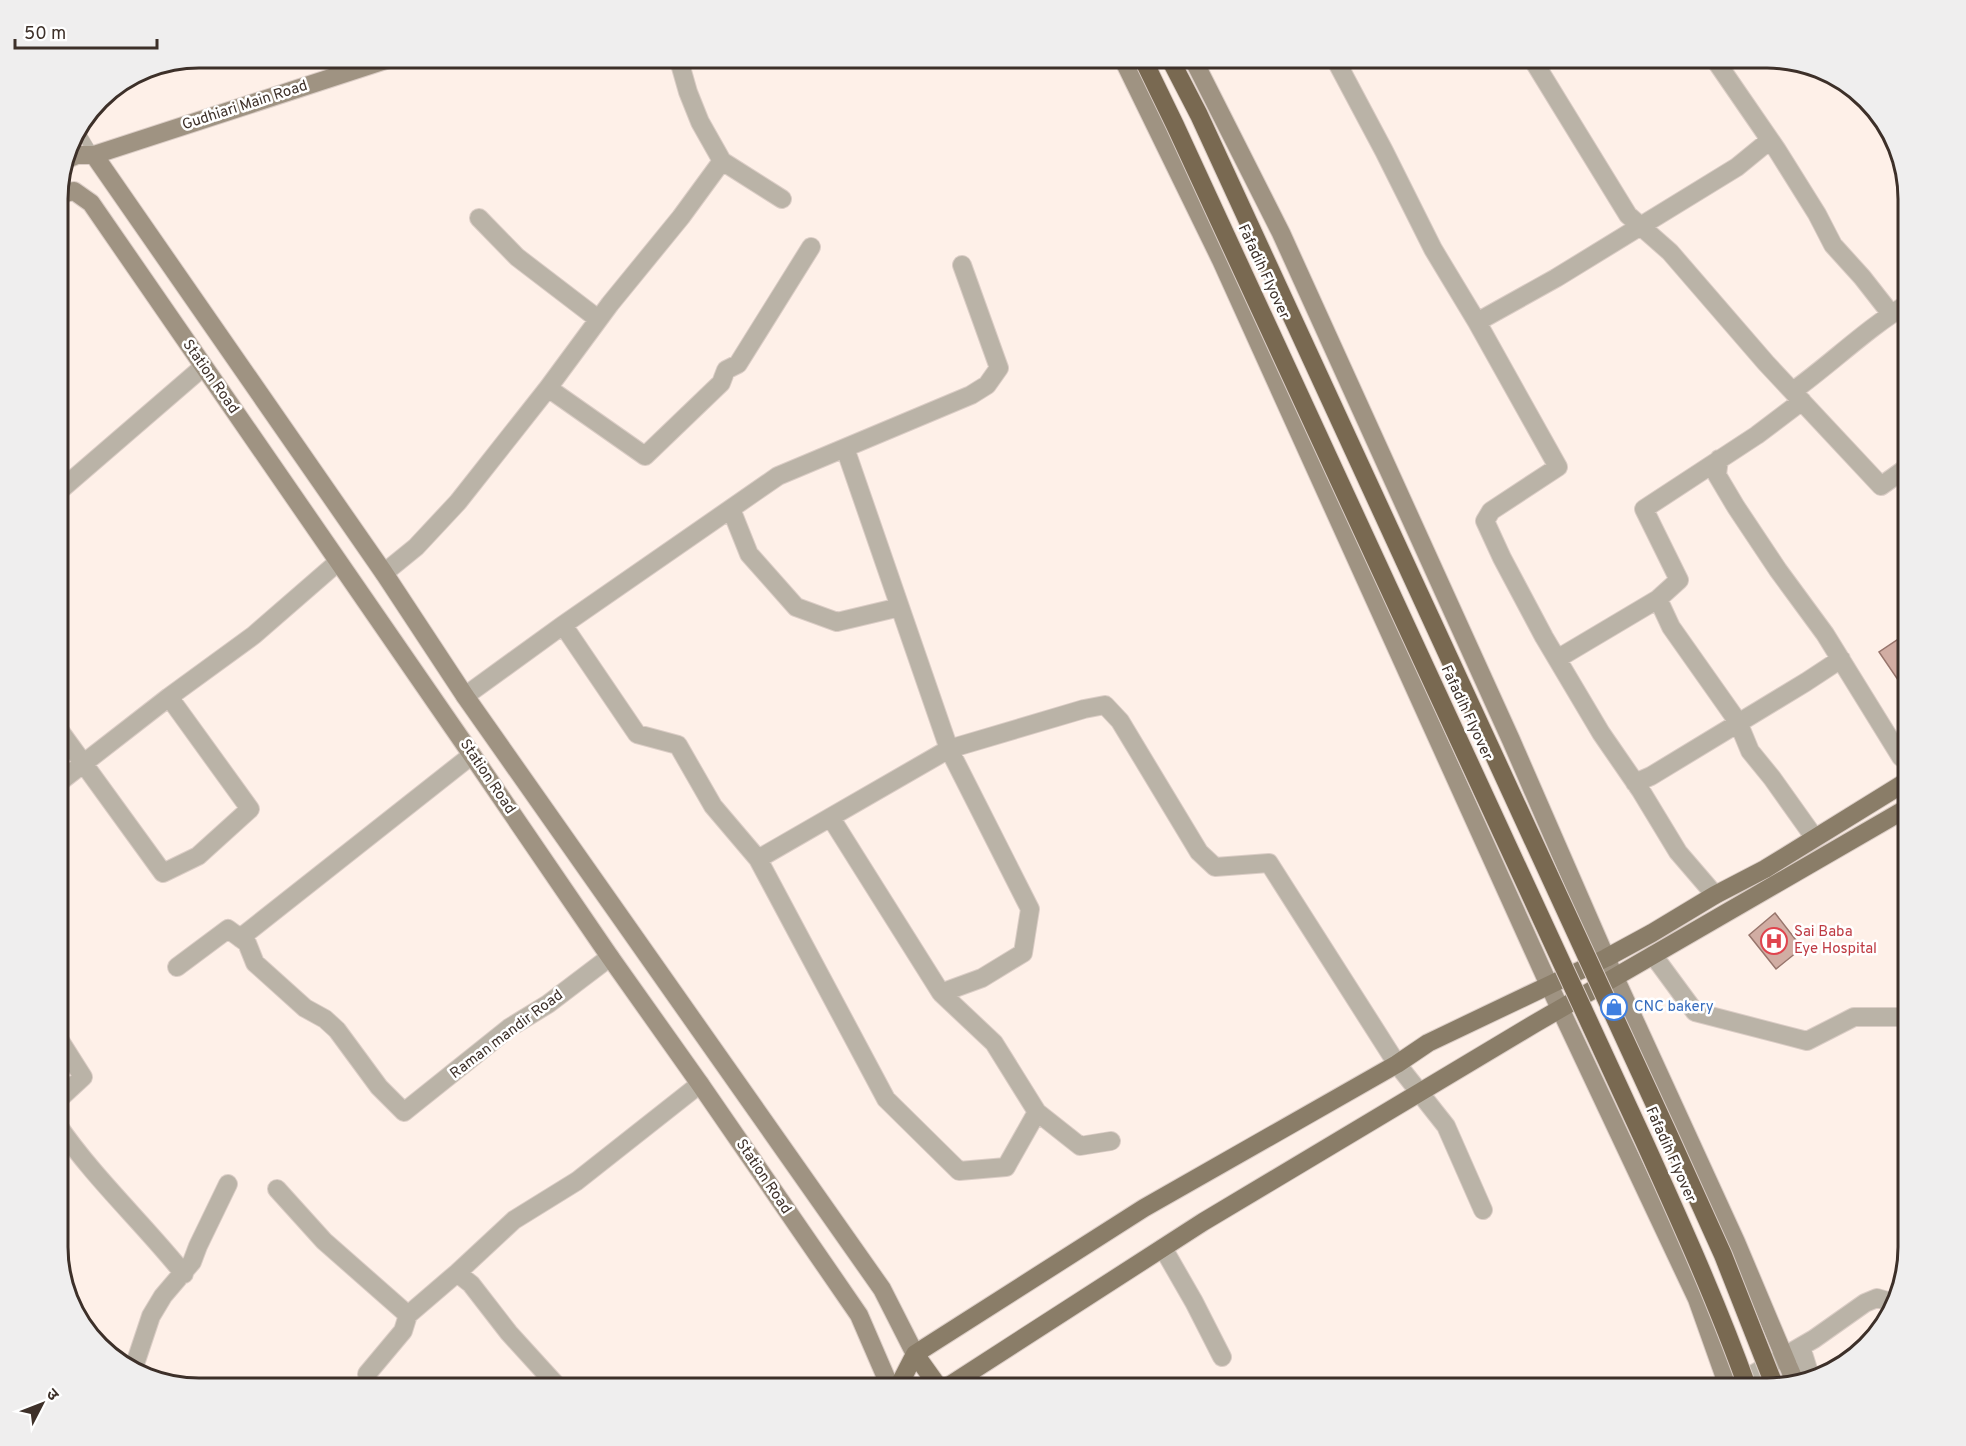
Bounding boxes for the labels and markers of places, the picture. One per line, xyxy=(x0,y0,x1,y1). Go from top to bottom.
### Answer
place label: Sai Baba Eye Hospital xyxy=(1794,923,1877,959)
hospital icon: Sai Baba Eye Hospital xyxy=(1759,926,1789,956)
shop icon: CNC bakery xyxy=(1599,992,1629,1022)
place label: CNC bakery xyxy=(1634,998,1714,1017)

